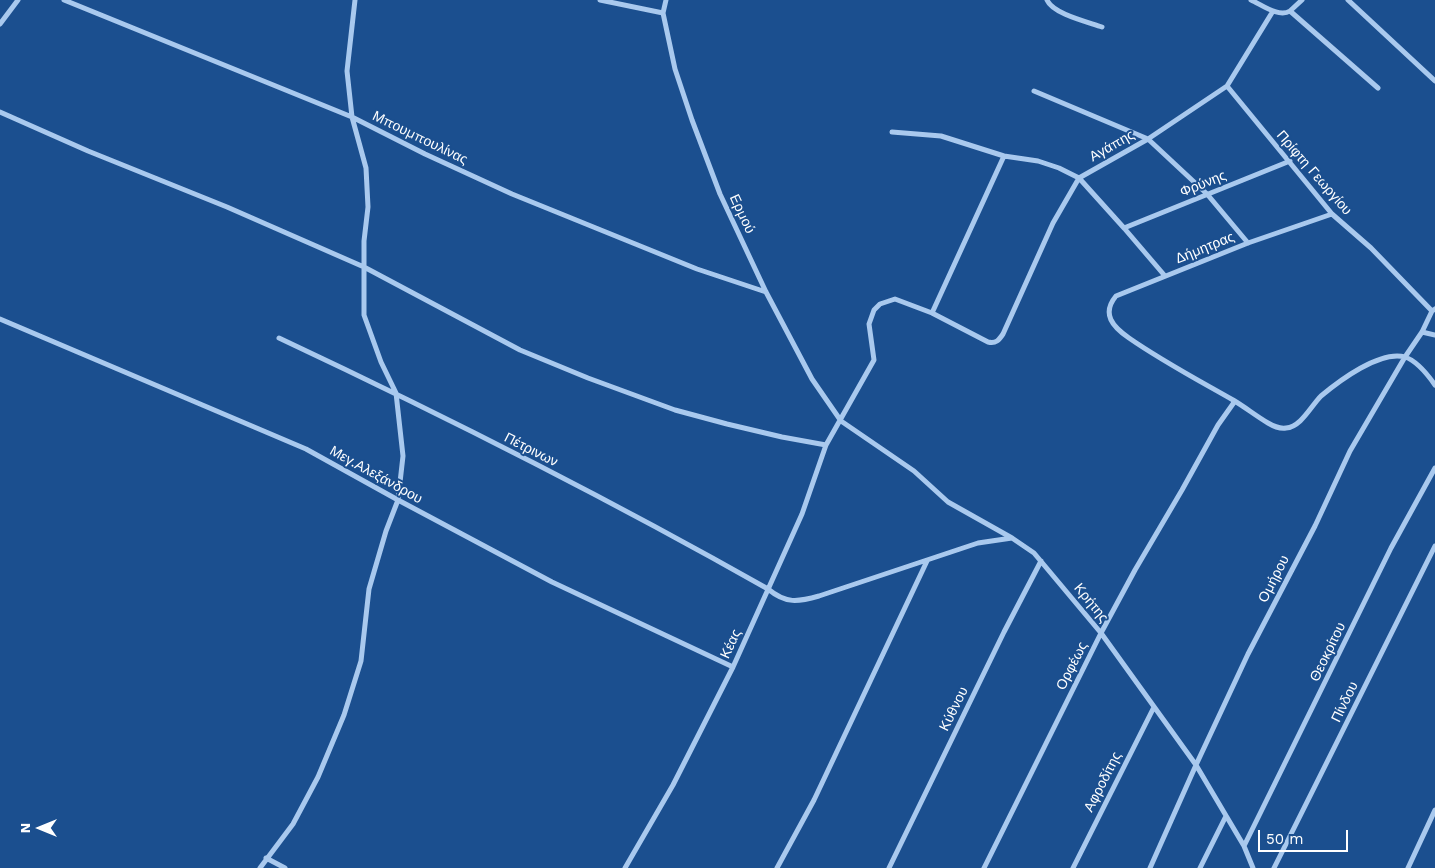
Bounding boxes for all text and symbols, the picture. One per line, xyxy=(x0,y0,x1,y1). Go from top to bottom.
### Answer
street label: Μπουμπουλίνας xyxy=(370,108,470,168)
street label: Αγάπης xyxy=(1087,126,1137,166)
street label: Πρίφτη Γεωργίου xyxy=(1273,127,1355,219)
street label: Φρύνης xyxy=(1177,167,1229,201)
street label: Ερμού xyxy=(726,192,758,236)
street label: Δήμητρας xyxy=(1173,229,1237,267)
street label: Πέτρινων xyxy=(501,429,561,471)
street label: Μεγ.Αλεξάνδρου xyxy=(327,443,425,507)
street label: Ομήρου xyxy=(1255,553,1293,605)
street label: Κρήτης xyxy=(1070,580,1112,626)
street label: Θεοκρίτου xyxy=(1306,620,1350,684)
street label: Κέας xyxy=(717,627,745,661)
street label: Ορφέως xyxy=(1053,639,1091,693)
street label: Πίνδου xyxy=(1328,679,1362,725)
street label: Κύθνου xyxy=(936,684,972,734)
street label: Αφροδίτης xyxy=(1081,749,1125,815)
north arrow xyxy=(15,803,65,853)
scale bar xyxy=(1260,820,1350,852)
text: N xyxy=(17,823,33,833)
text: 50 m xyxy=(1266,830,1303,848)

